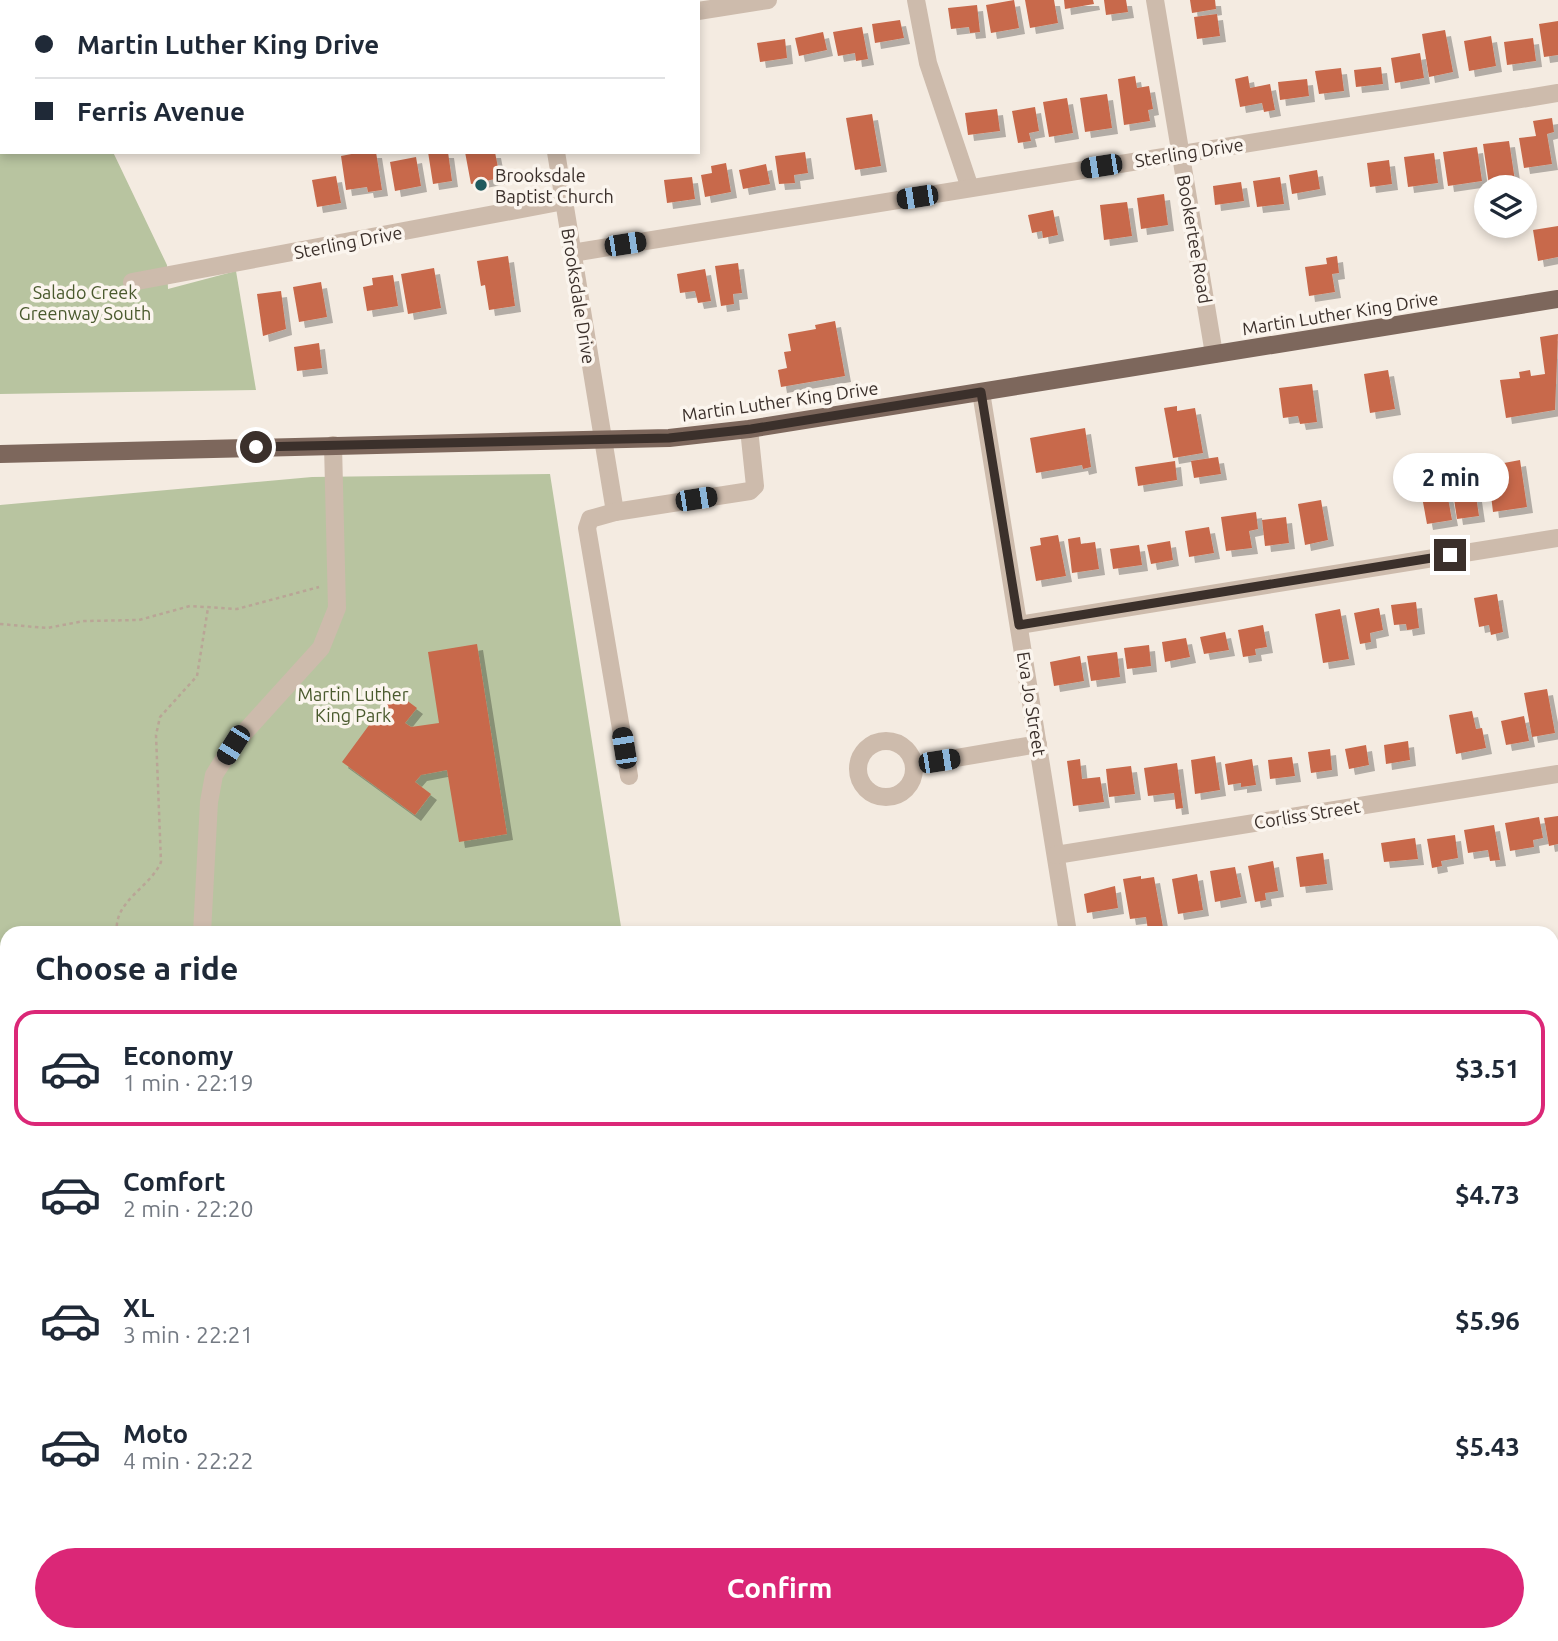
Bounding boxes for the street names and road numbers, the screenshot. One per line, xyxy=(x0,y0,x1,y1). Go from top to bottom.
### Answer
street label: Sterling Drive xyxy=(1133,134,1245,170)
street label: Bookertee Road xyxy=(1174,173,1216,305)
street label: Sterling Drive xyxy=(292,222,404,262)
street label: Brooksdale Drive xyxy=(558,227,600,365)
street label: Martin Luther King Drive xyxy=(1241,288,1439,338)
street label: Martin Luther King Drive xyxy=(680,377,880,425)
street label: Eva Jo Street xyxy=(1014,650,1050,758)
street label: Corliss Street xyxy=(1252,796,1362,832)

